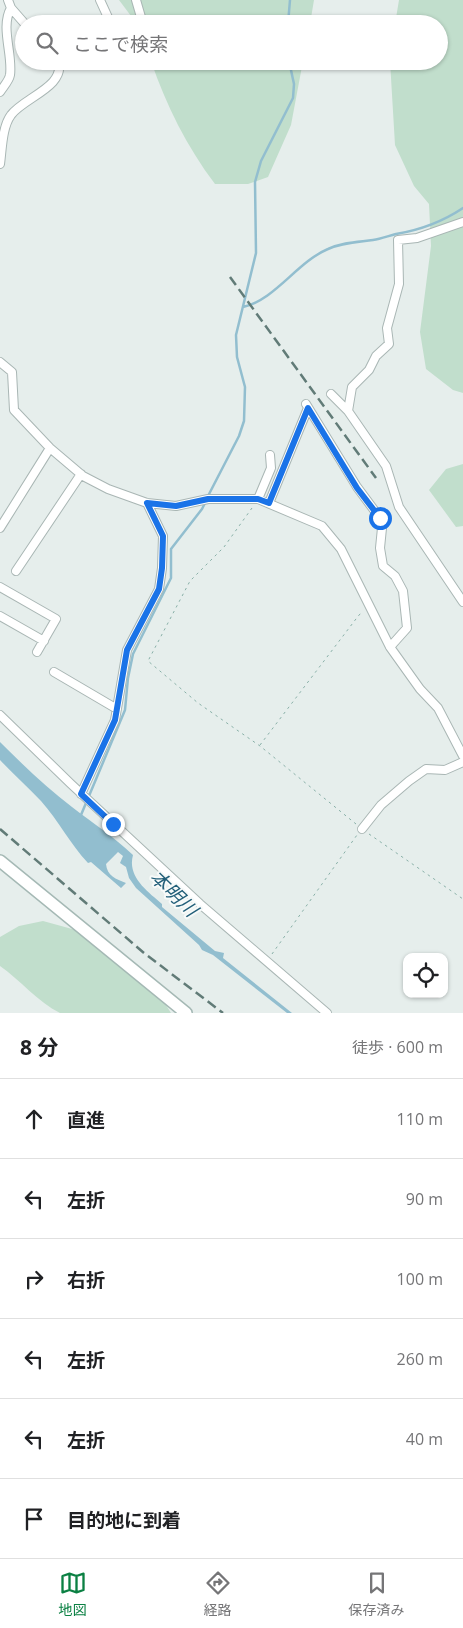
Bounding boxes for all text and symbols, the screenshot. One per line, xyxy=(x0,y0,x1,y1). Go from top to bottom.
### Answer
search box xyxy=(15,15,448,70)
icon: search xyxy=(33,29,61,57)
text: ここで検索 xyxy=(73,31,168,57)
route start xyxy=(369,507,392,530)
route end xyxy=(102,813,125,836)
water label: 本明川 xyxy=(144,864,205,924)
map controls xyxy=(403,953,448,998)
button: locate xyxy=(403,953,448,998)
text: 8 分 xyxy=(20,1033,58,1061)
text: 徒歩 · 600 m xyxy=(352,1036,443,1058)
icon: ahead xyxy=(20,1105,48,1133)
text: 直進 xyxy=(67,1107,105,1133)
text: 110 m xyxy=(397,1108,443,1130)
icon: left xyxy=(20,1185,48,1213)
text: 左折 xyxy=(67,1187,105,1213)
text: 90 m xyxy=(406,1188,443,1210)
icon: right xyxy=(20,1265,48,1293)
text: 右折 xyxy=(67,1267,105,1293)
text: 100 m xyxy=(397,1268,443,1290)
icon: left xyxy=(20,1345,48,1373)
text: 左折 xyxy=(67,1347,105,1373)
text: 260 m xyxy=(397,1348,443,1370)
icon: left xyxy=(20,1425,48,1453)
text: 左折 xyxy=(67,1427,105,1453)
text: 40 m xyxy=(406,1428,443,1450)
icon: arrive xyxy=(20,1505,48,1533)
text: 目的地に到着 xyxy=(67,1507,181,1533)
tab: 地図 xyxy=(59,1569,87,1619)
tab: 経路 xyxy=(204,1569,232,1619)
tab: 保存済み xyxy=(349,1569,405,1619)

